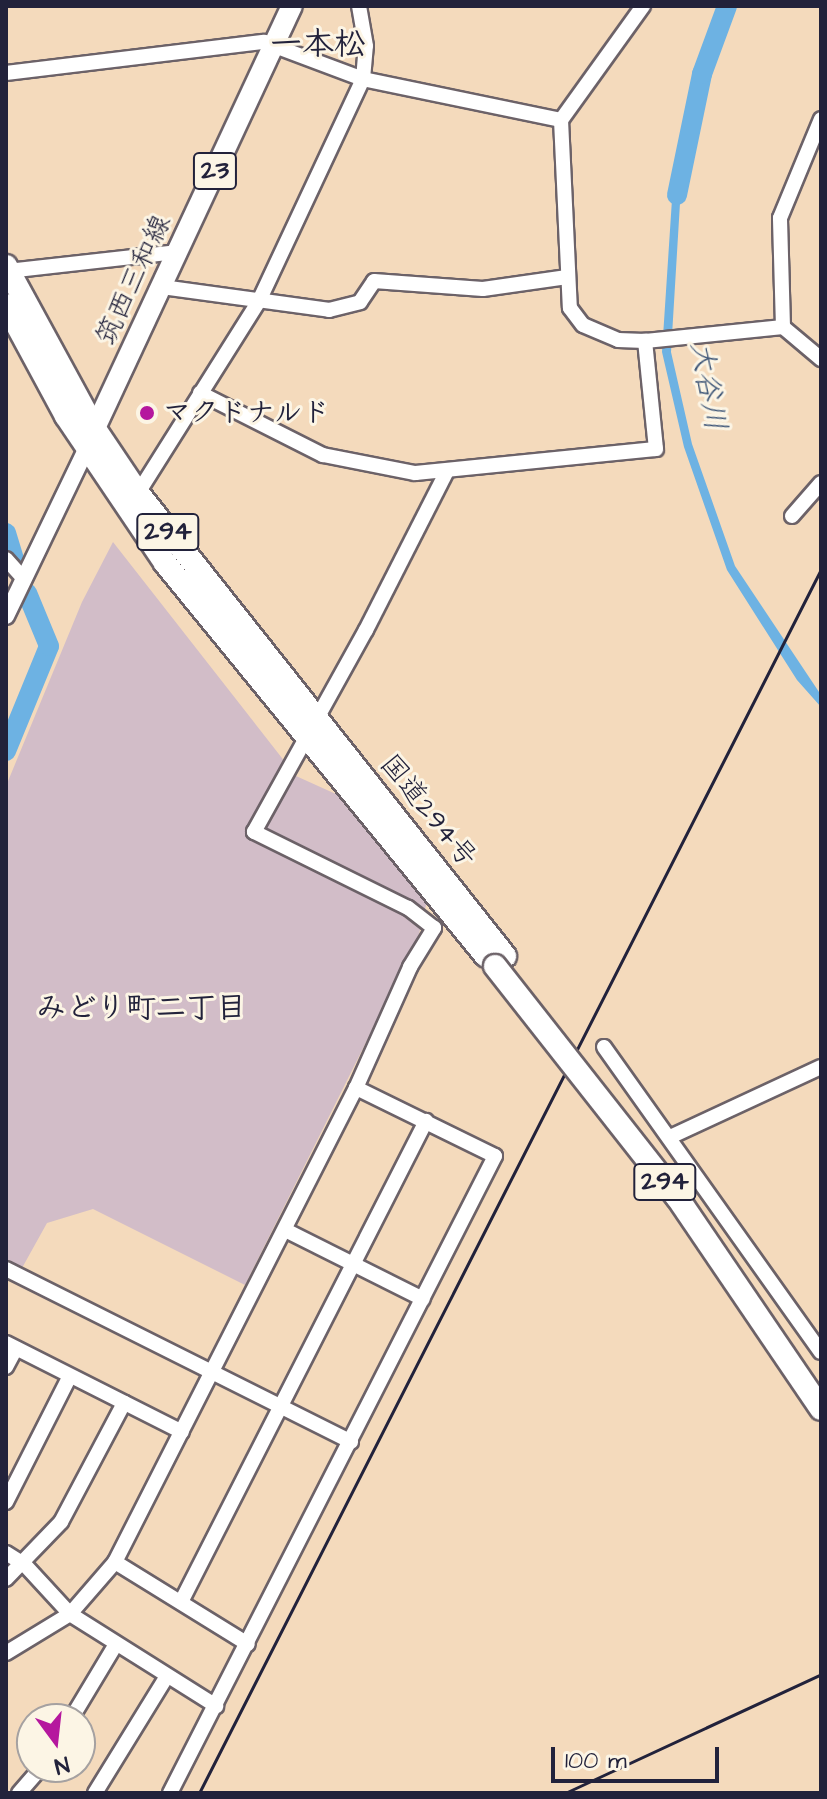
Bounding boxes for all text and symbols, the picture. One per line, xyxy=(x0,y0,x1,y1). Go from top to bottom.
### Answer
district label: 一本松 xyxy=(270,26,366,64)
road number: 23 xyxy=(191,149,239,193)
street label: 筑西三和線 xyxy=(89,209,179,351)
water label: 大谷川 xyxy=(682,339,734,433)
place label: マクドナルド xyxy=(163,396,331,430)
marker: マクドナルド xyxy=(138,404,156,422)
road number: 294 xyxy=(136,510,200,554)
street label: 国道294号 xyxy=(372,748,484,874)
district label: みどり町二丁目 xyxy=(36,990,246,1026)
road number: 294 xyxy=(633,1160,697,1204)
north arrow xyxy=(16,1703,96,1783)
scale bar xyxy=(555,1731,723,1781)
text: 100 m xyxy=(565,1744,627,1778)
text: N xyxy=(51,1748,73,1781)

